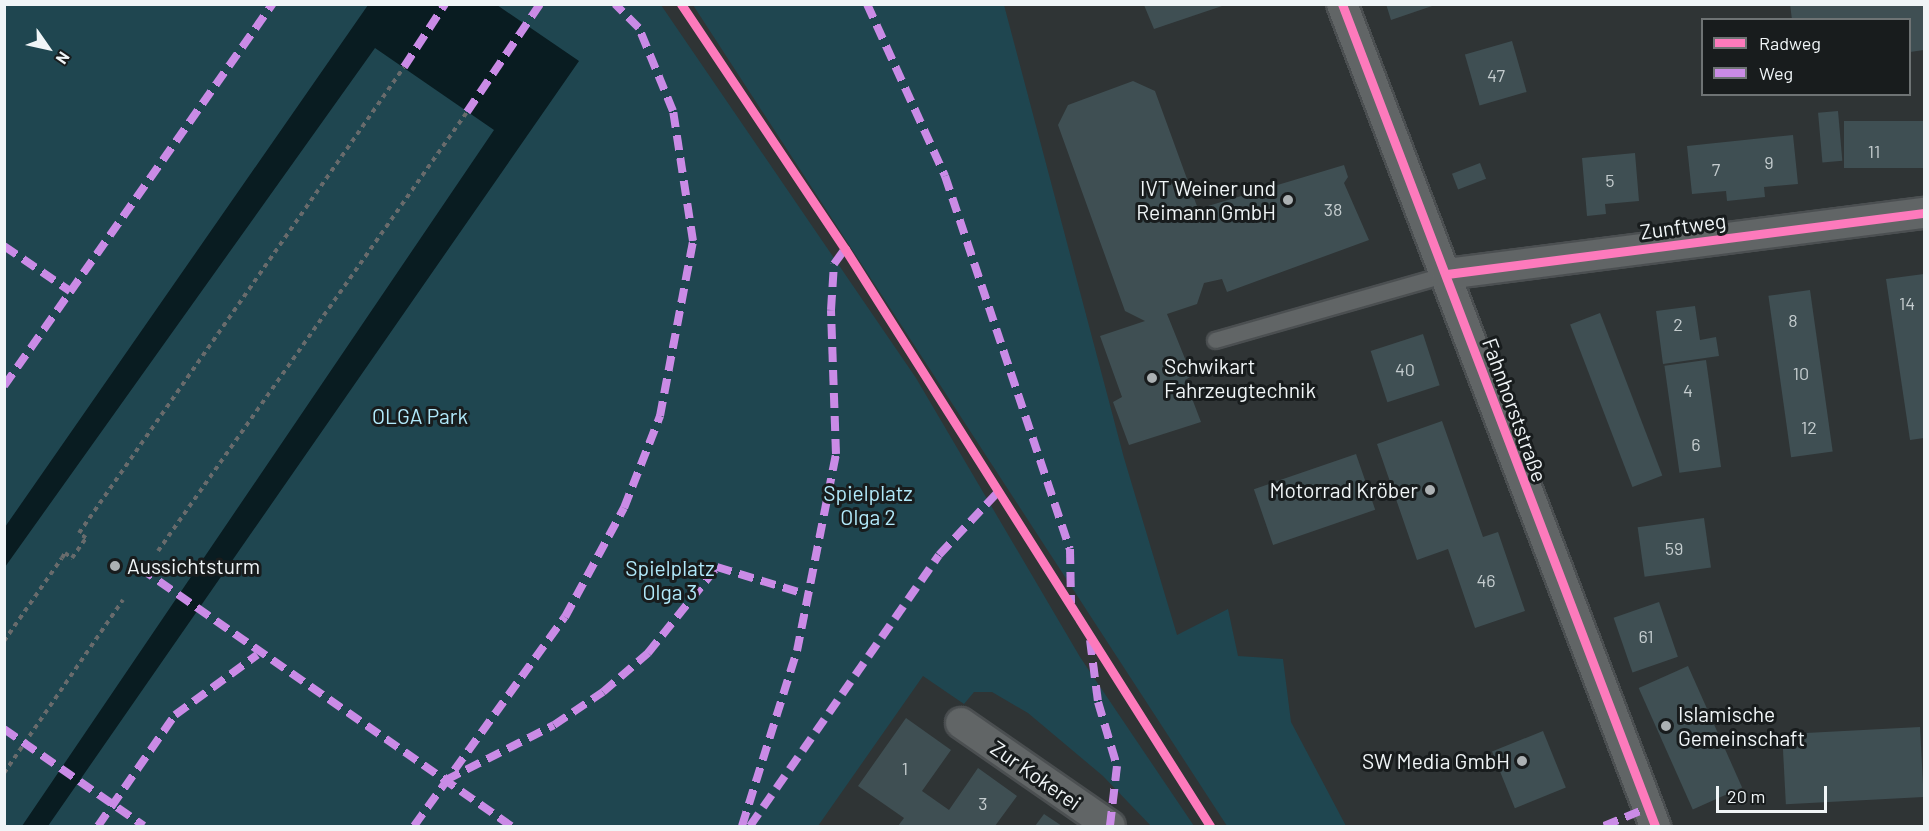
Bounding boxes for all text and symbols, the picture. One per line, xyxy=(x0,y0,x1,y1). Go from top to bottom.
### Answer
north arrow xyxy=(18,18,78,78)
legend xyxy=(1701,18,1911,96)
text: Radweg xyxy=(1759,32,1821,54)
text: N xyxy=(52,49,74,68)
text: Weg xyxy=(1759,62,1793,84)
house number: 47 xyxy=(1487,64,1505,86)
house number: 11 xyxy=(1868,140,1880,162)
house number: 9 xyxy=(1764,151,1774,173)
house number: 7 xyxy=(1712,158,1720,180)
house number: 5 xyxy=(1605,169,1615,191)
place label: IVT Weiner und Reimann GmbH xyxy=(1136,175,1276,225)
marker: IVT Weiner und Reimann GmbH xyxy=(1281,193,1295,207)
house number: 38 xyxy=(1324,198,1342,220)
street label: Zunftweg xyxy=(1638,208,1728,244)
house number: 14 xyxy=(1899,292,1915,314)
house number: 8 xyxy=(1788,309,1798,331)
house number: 2 xyxy=(1673,313,1683,335)
street label: Fahnhorststraße xyxy=(1477,335,1553,485)
place label: Schwikart Fahrzeugtechnik xyxy=(1164,353,1316,403)
house number: 40 xyxy=(1395,358,1415,380)
house number: 10 xyxy=(1793,362,1809,384)
marker: Schwikart Fahrzeugtechnik xyxy=(1145,371,1159,385)
house number: 4 xyxy=(1683,379,1693,401)
park label: OLGA Park xyxy=(372,403,468,429)
house number: 12 xyxy=(1801,416,1817,438)
house number: 6 xyxy=(1691,433,1701,455)
place label: Motorrad Kröber xyxy=(1269,477,1418,503)
park label: Spielplatz Olga 2 xyxy=(823,480,913,530)
marker: Motorrad Kröber xyxy=(1423,483,1437,497)
house number: 59 xyxy=(1665,537,1683,559)
place label: Aussichtsturm xyxy=(127,553,260,579)
park label: Spielplatz Olga 3 xyxy=(625,555,715,605)
marker: Aussichtsturm xyxy=(108,559,122,573)
house number: 46 xyxy=(1476,569,1496,591)
house number: 61 xyxy=(1638,625,1654,647)
place label: Islamische Gemeinschaft xyxy=(1678,701,1805,751)
marker: Islamische Gemeinschaft xyxy=(1659,719,1673,733)
street label: Zur Kokerei xyxy=(986,735,1086,815)
place label: SW Media GmbH xyxy=(1362,748,1510,774)
marker: SW Media GmbH xyxy=(1515,754,1529,768)
house number: 1 xyxy=(902,757,908,779)
scale bar xyxy=(1719,774,1830,812)
text: 20 m xyxy=(1727,785,1765,807)
house number: 3 xyxy=(978,792,988,814)

